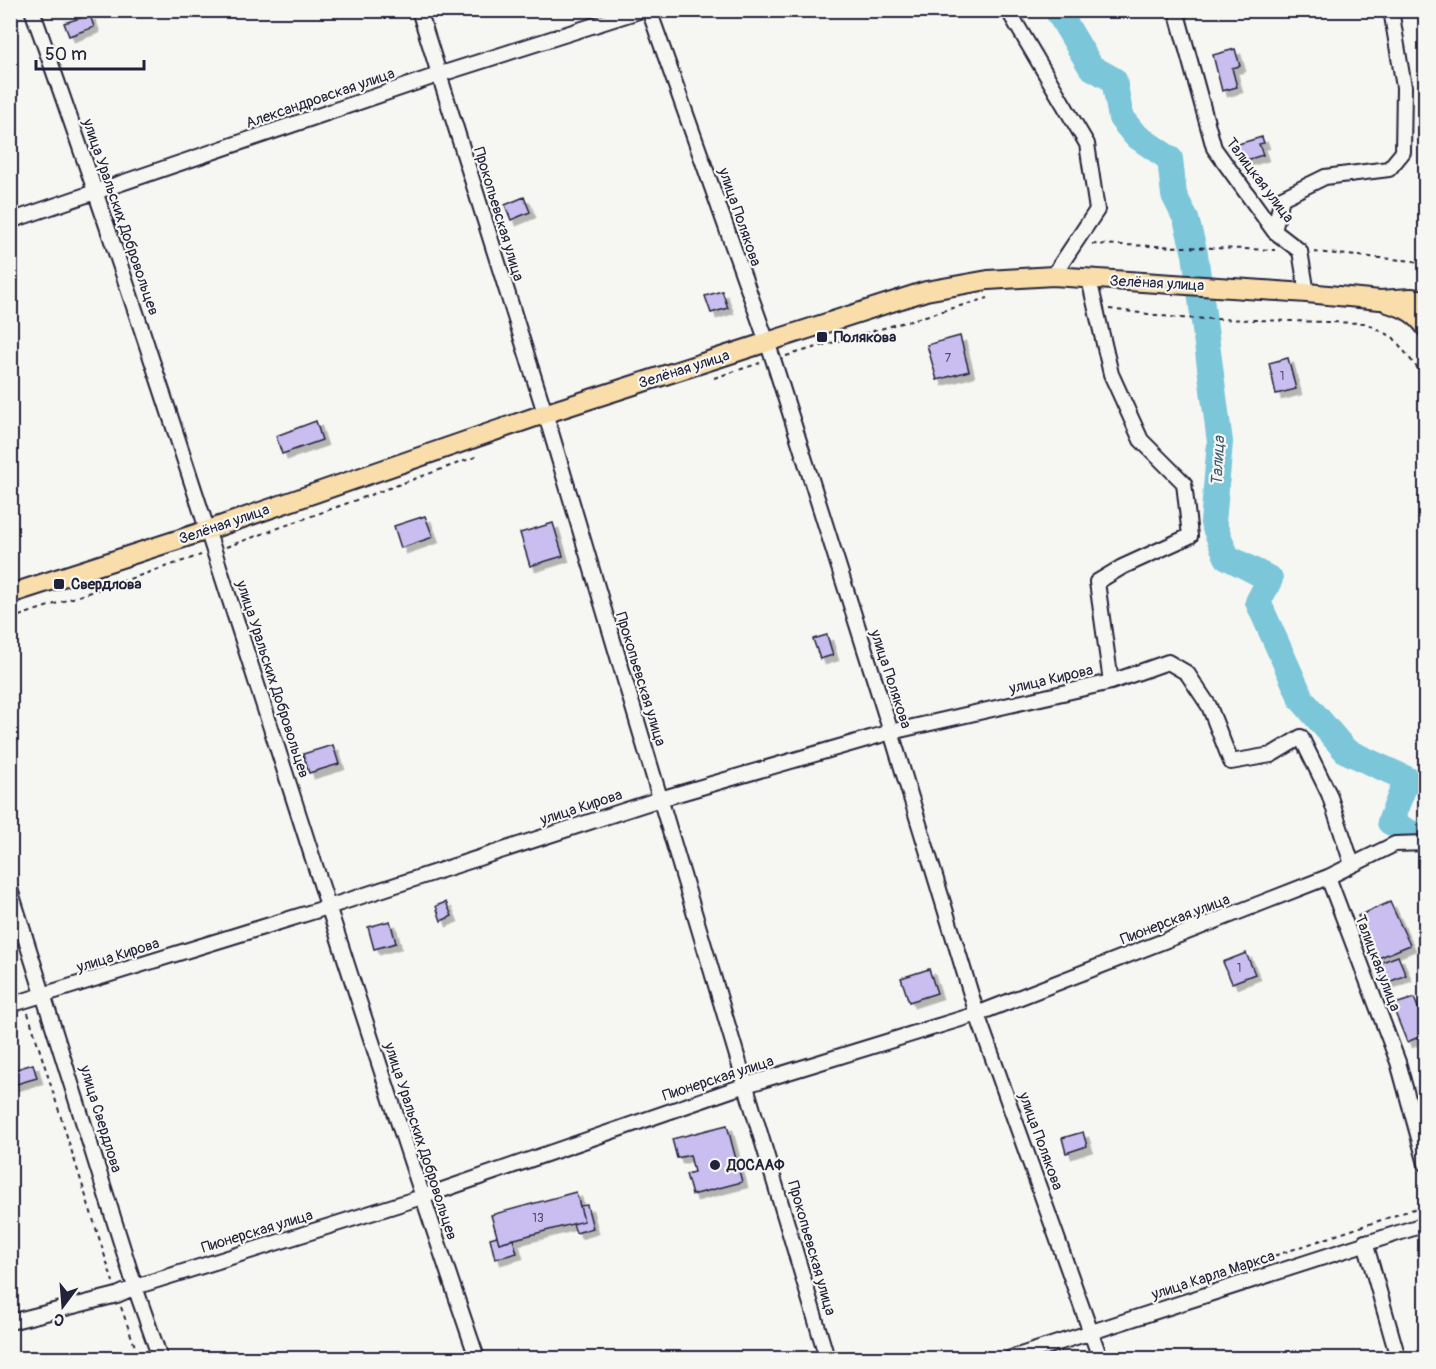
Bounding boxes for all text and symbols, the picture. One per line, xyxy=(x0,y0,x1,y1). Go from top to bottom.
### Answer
scale bar xyxy=(36,33,144,71)
text: 50 m xyxy=(45,43,87,66)
street label: Александровская улица xyxy=(243,64,397,133)
street label: улица Уральских Добровольцев xyxy=(78,116,163,318)
street label: Талицкая улица xyxy=(1221,134,1298,227)
street label: Прокопьевская улица xyxy=(469,145,528,284)
street label: улица Полякова xyxy=(713,165,765,269)
street label: Зелёная улица xyxy=(1109,272,1205,295)
place label: Полякова xyxy=(834,328,896,347)
marker: Полякова xyxy=(815,330,829,344)
street label: Зелёная улица xyxy=(636,346,732,393)
house number: 7 xyxy=(945,351,952,366)
house number: 1 xyxy=(1280,369,1284,384)
water label: Талица xyxy=(1207,434,1229,486)
street label: Зелёная улица xyxy=(176,500,272,549)
place label: Свердлова xyxy=(71,575,141,594)
marker: Свердлова xyxy=(52,577,66,591)
street label: улица Уральских Добровольцев xyxy=(231,577,313,780)
street label: Прокопьевская улица xyxy=(611,610,670,749)
street label: улица Полякова xyxy=(865,626,915,731)
street label: улица Кирова xyxy=(1006,661,1095,699)
street label: улица Кирова xyxy=(537,785,625,830)
street label: Пионерская улица xyxy=(1118,890,1233,949)
street label: Талицкая улица xyxy=(1350,912,1405,1014)
street label: улица Кирова xyxy=(74,934,162,977)
house number: 1 xyxy=(1237,961,1241,976)
street label: улица Уральских Добровольцев xyxy=(379,1039,461,1242)
street label: Пионерская улица xyxy=(660,1052,776,1105)
street label: улица Свердлова xyxy=(75,1062,126,1175)
street label: улица Полякова xyxy=(1014,1089,1067,1193)
place label: ДОСААФ xyxy=(726,1156,785,1175)
marker: ДОСААФ xyxy=(708,1158,722,1172)
street label: Прокопьевская улица xyxy=(783,1179,840,1318)
street label: Пионерская улица xyxy=(199,1205,315,1257)
house number: 13 xyxy=(532,1211,544,1226)
street label: улица Карла Маркса xyxy=(1148,1247,1277,1305)
north arrow xyxy=(33,1276,93,1336)
text: С xyxy=(52,1308,67,1330)

